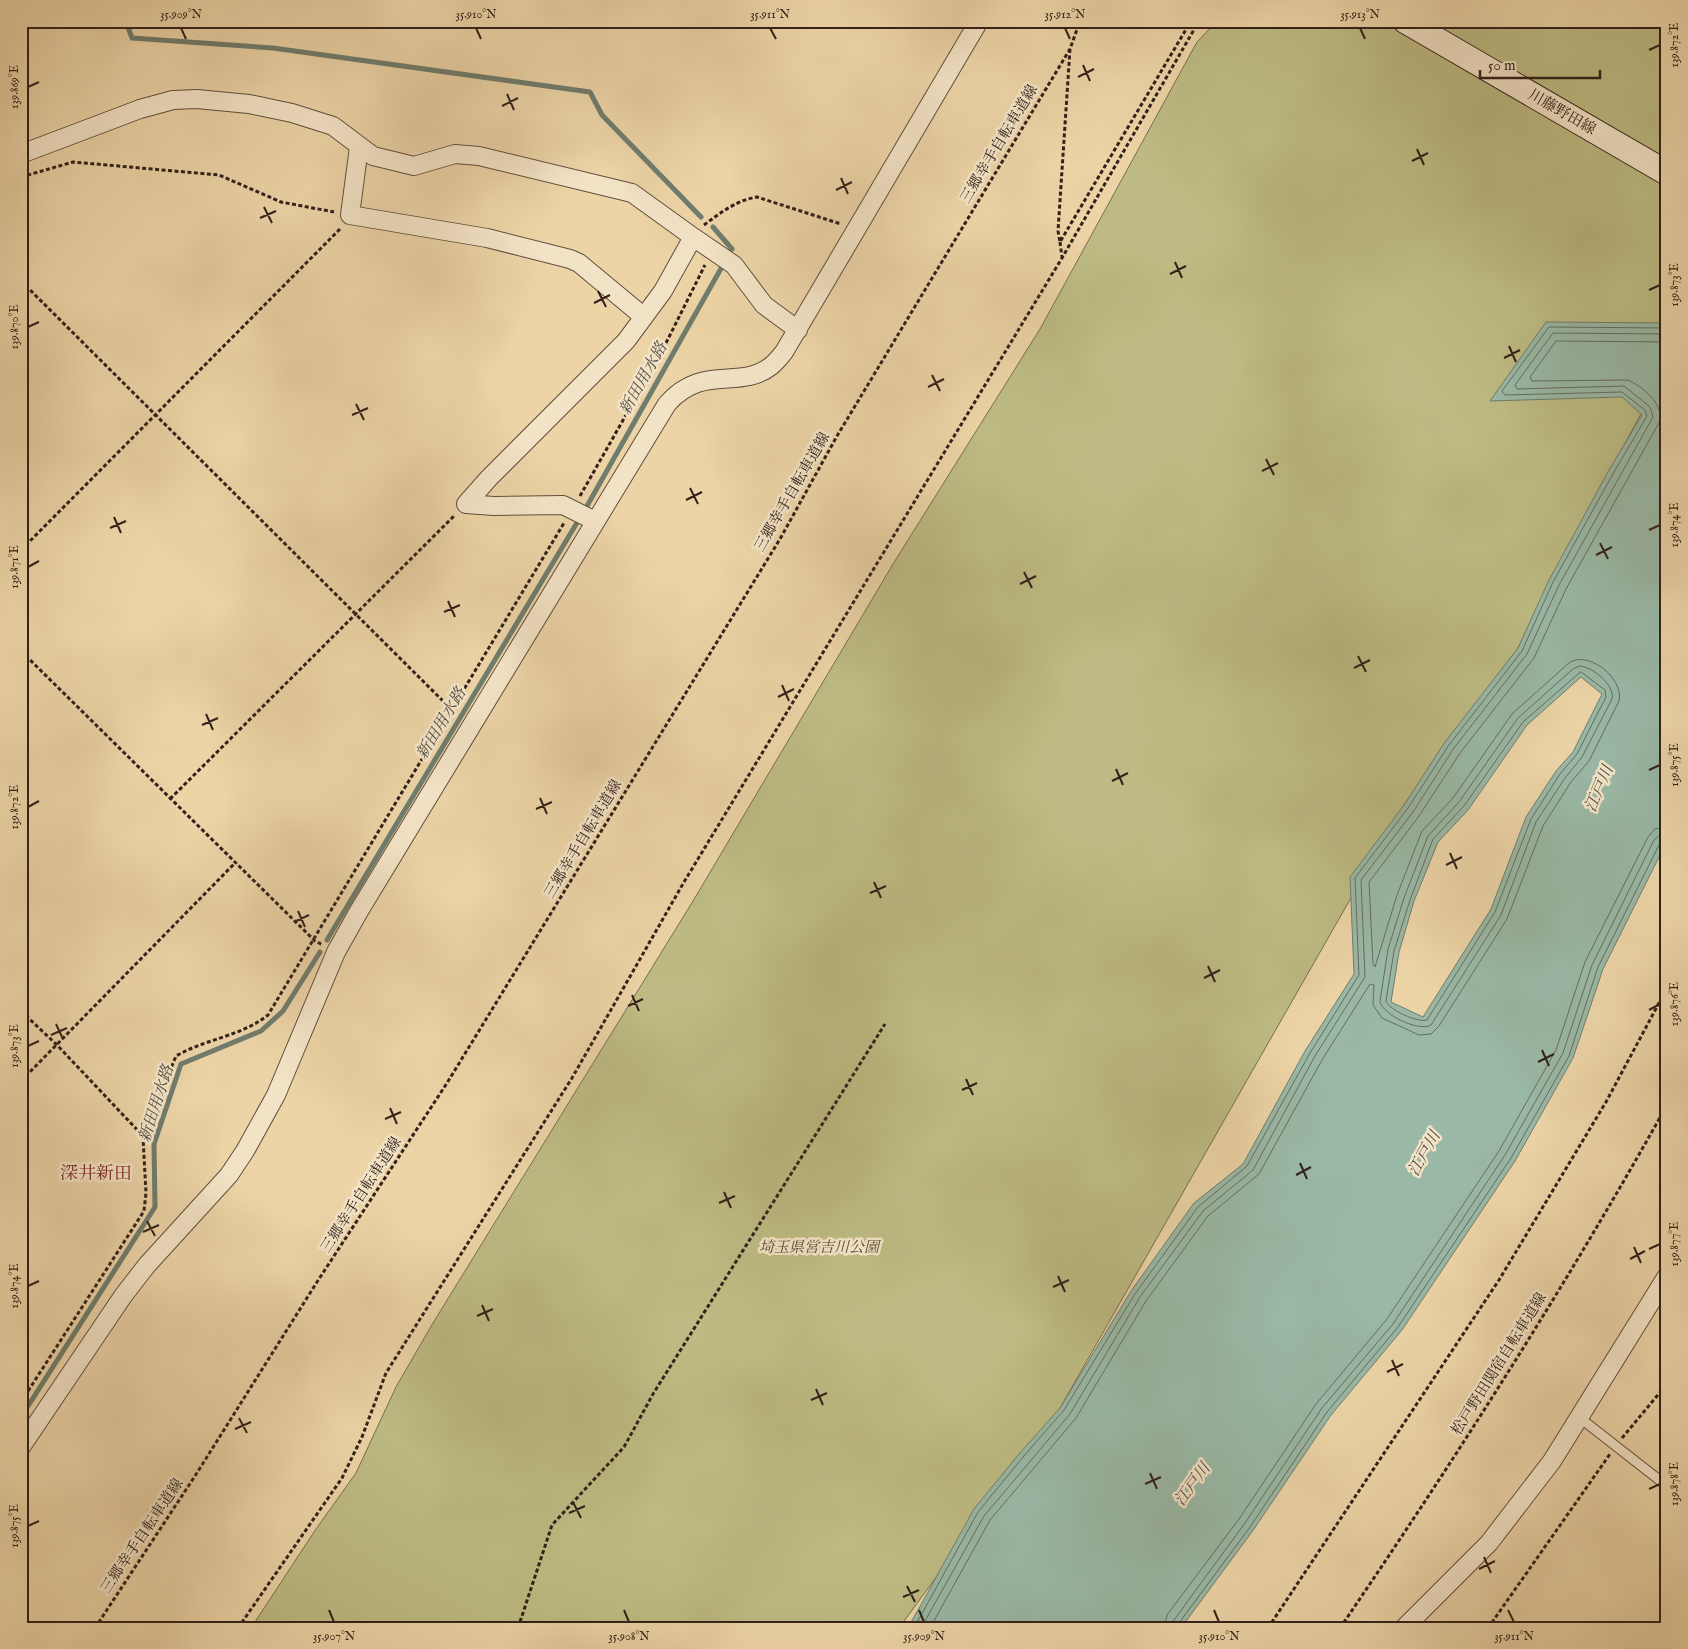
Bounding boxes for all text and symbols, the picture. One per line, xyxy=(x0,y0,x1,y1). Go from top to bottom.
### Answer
text: 35.909°N xyxy=(160,7,203,22)
text: 35.910°N xyxy=(455,7,497,22)
text: 35.911°N xyxy=(750,7,790,22)
text: 35.912°N xyxy=(1045,7,1086,22)
text: 35.913°N xyxy=(1340,7,1380,22)
text: 139.872°E xyxy=(1667,23,1682,67)
scale bar xyxy=(1480,48,1600,80)
text: 50 m xyxy=(1488,56,1516,75)
text: 139.869°E xyxy=(7,65,22,109)
street label: 三郷幸手自転車道線 xyxy=(956,81,1042,207)
street label: 川藤野田線 xyxy=(1525,85,1599,139)
text: 139.873°E xyxy=(1667,263,1682,307)
text: 139.870°E xyxy=(7,304,22,350)
water label: 新田用水路 xyxy=(616,338,673,419)
street label: 三郷幸手自転車道線 xyxy=(750,429,834,555)
text: 139.874°E xyxy=(1667,502,1682,548)
text: 139.871°E xyxy=(7,545,22,589)
water label: 新田用水路 xyxy=(413,684,472,763)
text: 139.875°E xyxy=(1667,743,1682,787)
water label: 江戸川 xyxy=(1581,761,1619,815)
street label: 三郷幸手自転車道線 xyxy=(540,776,626,902)
text: 139.872°E xyxy=(7,785,22,829)
text: 139.876°E xyxy=(1667,982,1682,1026)
text: 139.873°E xyxy=(7,1024,22,1068)
water label: 新田用水路 xyxy=(135,1062,179,1145)
water label: 江戸川 xyxy=(1405,1126,1446,1180)
street label: 三郷幸手自転車道線 xyxy=(316,1133,406,1257)
district label: 深井新田 xyxy=(60,1163,132,1186)
text: 139.877°E xyxy=(1667,1222,1682,1266)
park label: 埼玉県営吉川公園 xyxy=(759,1238,882,1257)
text: 139.874°E xyxy=(7,1263,22,1309)
street label: 松戸野田関宿自転車道線 xyxy=(1447,1289,1551,1439)
water label: 江戸川 xyxy=(1171,1458,1216,1510)
text: 139.878°E xyxy=(1667,1462,1682,1506)
street label: 三郷幸手自転車道線 xyxy=(96,1475,188,1597)
text: 139.875°E xyxy=(7,1504,22,1548)
text: 35.907°N xyxy=(313,1629,356,1644)
text: 35.908°N xyxy=(608,1629,650,1644)
text: 35.909°N xyxy=(903,1629,946,1644)
text: 35.910°N xyxy=(1198,1629,1240,1644)
text: 35.911°N xyxy=(1494,1629,1534,1644)

